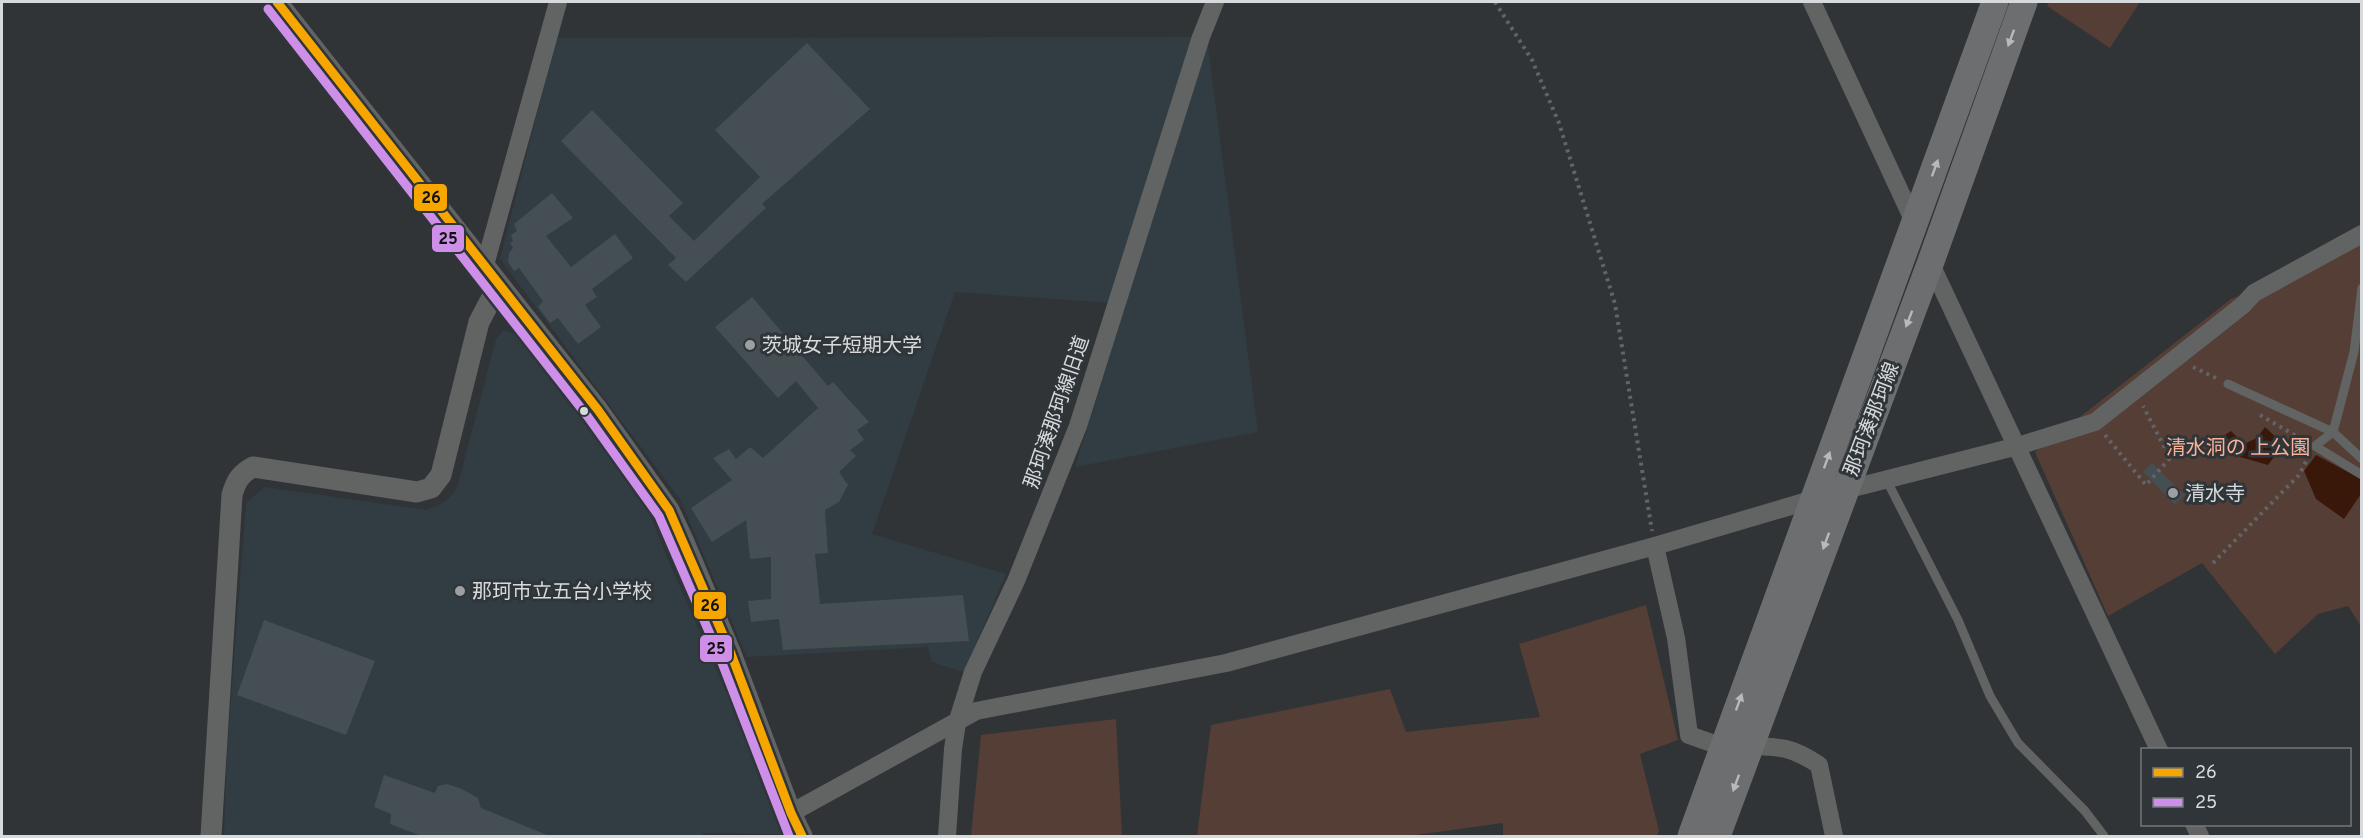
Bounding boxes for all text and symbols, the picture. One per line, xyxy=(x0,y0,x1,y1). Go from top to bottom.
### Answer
one-way arrow xyxy=(2006,29,2016,47)
one-way arrow xyxy=(1930,159,1940,177)
line badge: 26 xyxy=(413,183,448,212)
text: 26 xyxy=(421,189,441,209)
line badge: 25 xyxy=(431,224,465,253)
text: 25 xyxy=(438,230,458,250)
one-way arrow xyxy=(1904,310,1914,328)
street label: 那珂湊那珂線旧道 xyxy=(1020,333,1096,493)
place label: 茨城女子短期大学 xyxy=(762,334,922,360)
marker: 茨城女子短期大学 xyxy=(743,338,757,352)
street label: 那珂湊那珂線 xyxy=(1839,359,1907,480)
unlabelled marker xyxy=(578,405,590,417)
park label: 清水洞の 上公園 xyxy=(2166,436,2310,462)
one-way arrow xyxy=(1823,451,1833,469)
place label: 清水寺 xyxy=(2185,482,2245,508)
marker: 清水寺 xyxy=(2166,486,2180,500)
one-way arrow xyxy=(1821,532,1831,550)
place label: 那珂市立五台小学校 xyxy=(472,580,652,606)
marker: 那珂市立五台小学校 xyxy=(453,584,467,598)
line badge: 26 xyxy=(693,591,727,620)
text: 26 xyxy=(700,597,720,617)
line badge: 25 xyxy=(699,634,733,663)
text: 25 xyxy=(706,640,726,660)
one-way arrow xyxy=(1734,693,1744,711)
legend xyxy=(2141,748,2351,826)
text: 26 xyxy=(2195,762,2217,785)
one-way arrow xyxy=(1731,774,1741,792)
text: 25 xyxy=(2195,792,2217,815)

